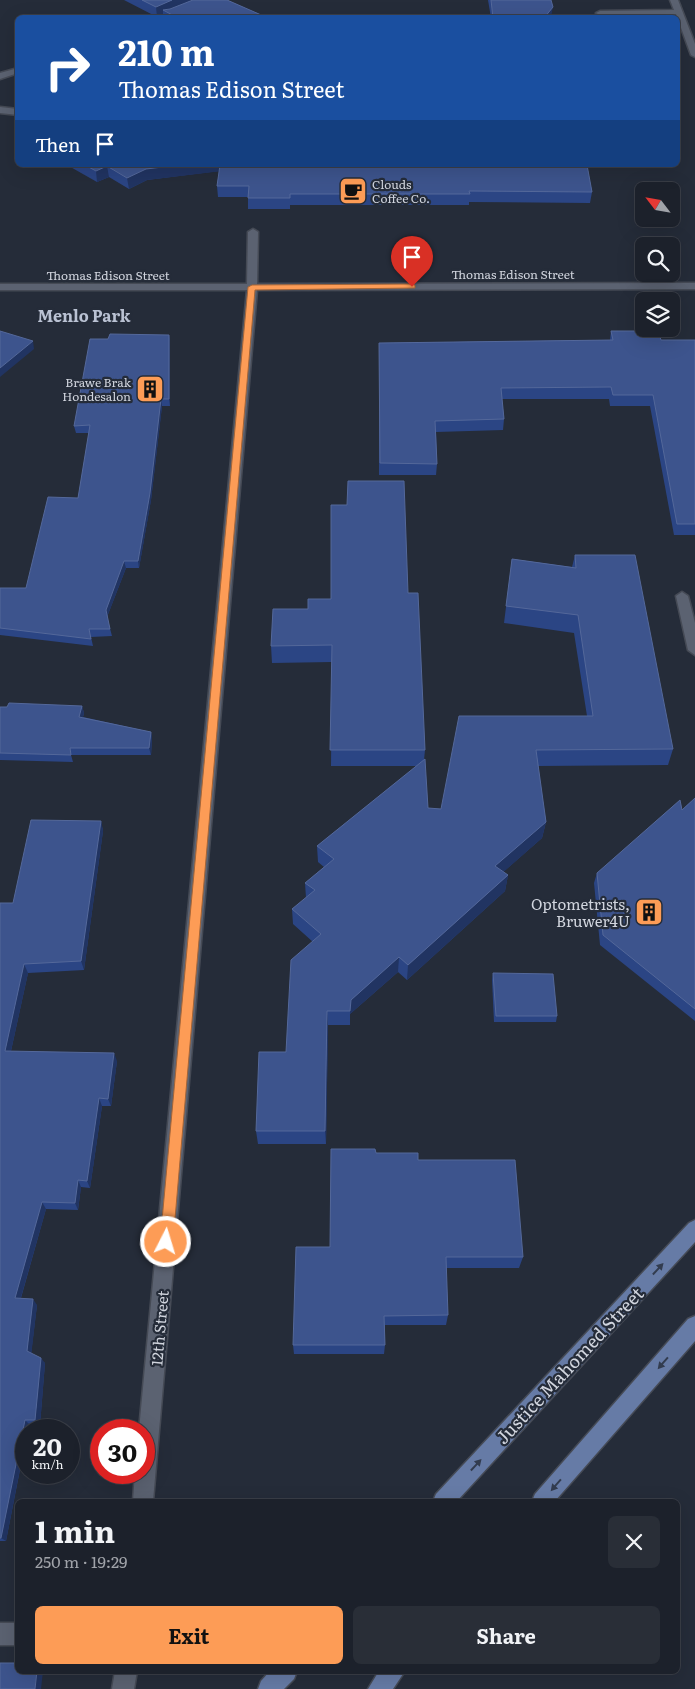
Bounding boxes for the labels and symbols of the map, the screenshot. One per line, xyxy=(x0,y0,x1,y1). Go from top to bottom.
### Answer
place label: Clouds Coffee Co. xyxy=(372,175,430,207)
cafe icon: Clouds Coffee Co. xyxy=(338,176,368,206)
north arrow xyxy=(635,182,680,228)
pin xyxy=(391,236,433,287)
street label: Thomas Edison Street xyxy=(451,265,575,283)
street label: Thomas Edison Street xyxy=(46,266,170,284)
district label: Menlo Park xyxy=(37,303,131,327)
place label: Brawe Brak Hondesalon xyxy=(62,373,132,405)
building icon: Brawe Brak Hondesalon xyxy=(135,374,165,404)
place label: Optometrists, Bruwer4U xyxy=(531,892,630,932)
building icon: Optometrists, Bruwer4U xyxy=(634,897,664,927)
position arrow xyxy=(139,1215,191,1267)
one-way arrow xyxy=(652,1264,664,1276)
street label: Justice Mahomed Street xyxy=(489,1280,650,1450)
street label: 12th Street xyxy=(144,1289,174,1367)
one-way arrow xyxy=(657,1356,669,1368)
speed limit sign: 30 xyxy=(90,1419,155,1484)
one-way arrow xyxy=(470,1460,482,1472)
one-way arrow xyxy=(551,1479,562,1492)

